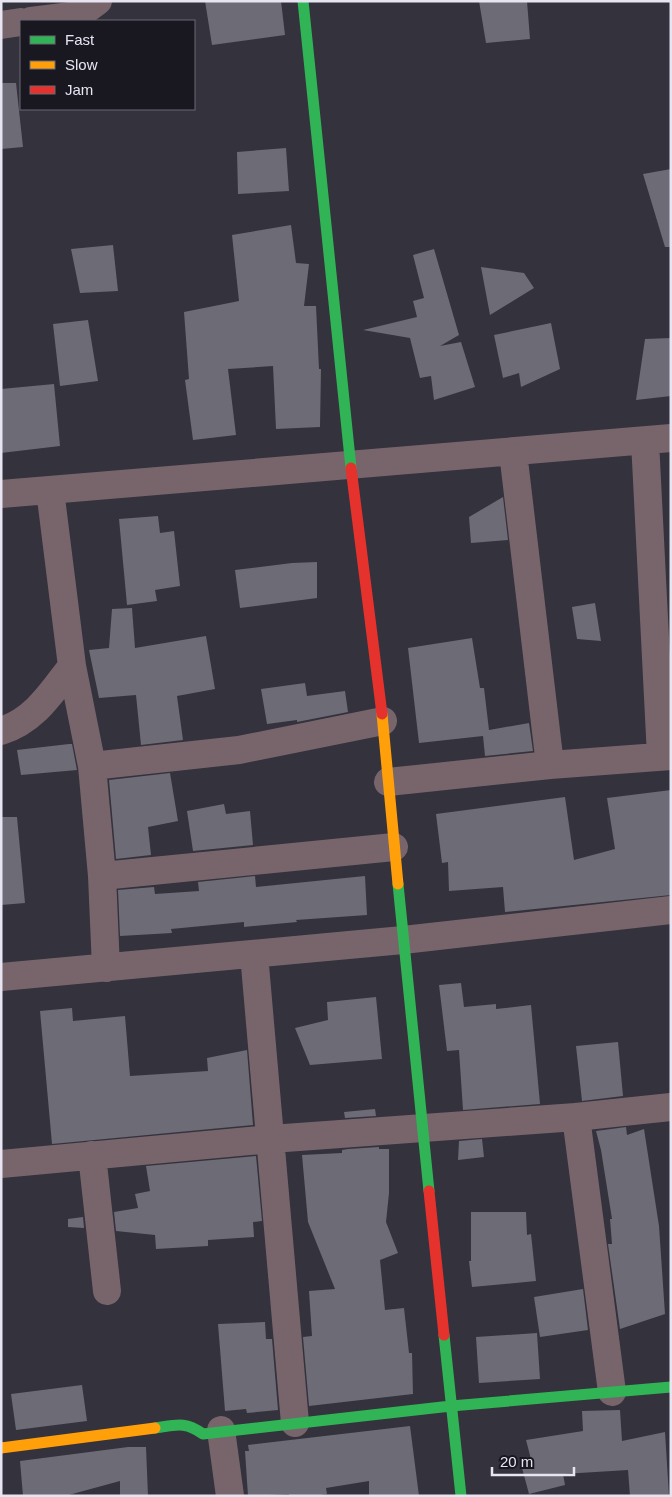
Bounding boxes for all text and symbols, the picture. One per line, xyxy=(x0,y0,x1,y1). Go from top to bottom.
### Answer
legend xyxy=(20,20,195,110)
text: Fast xyxy=(65,31,95,48)
text: Slow xyxy=(65,56,98,73)
text: Jam xyxy=(65,81,93,98)
scale bar xyxy=(492,1444,574,1476)
text: 20 m xyxy=(500,1453,533,1470)

